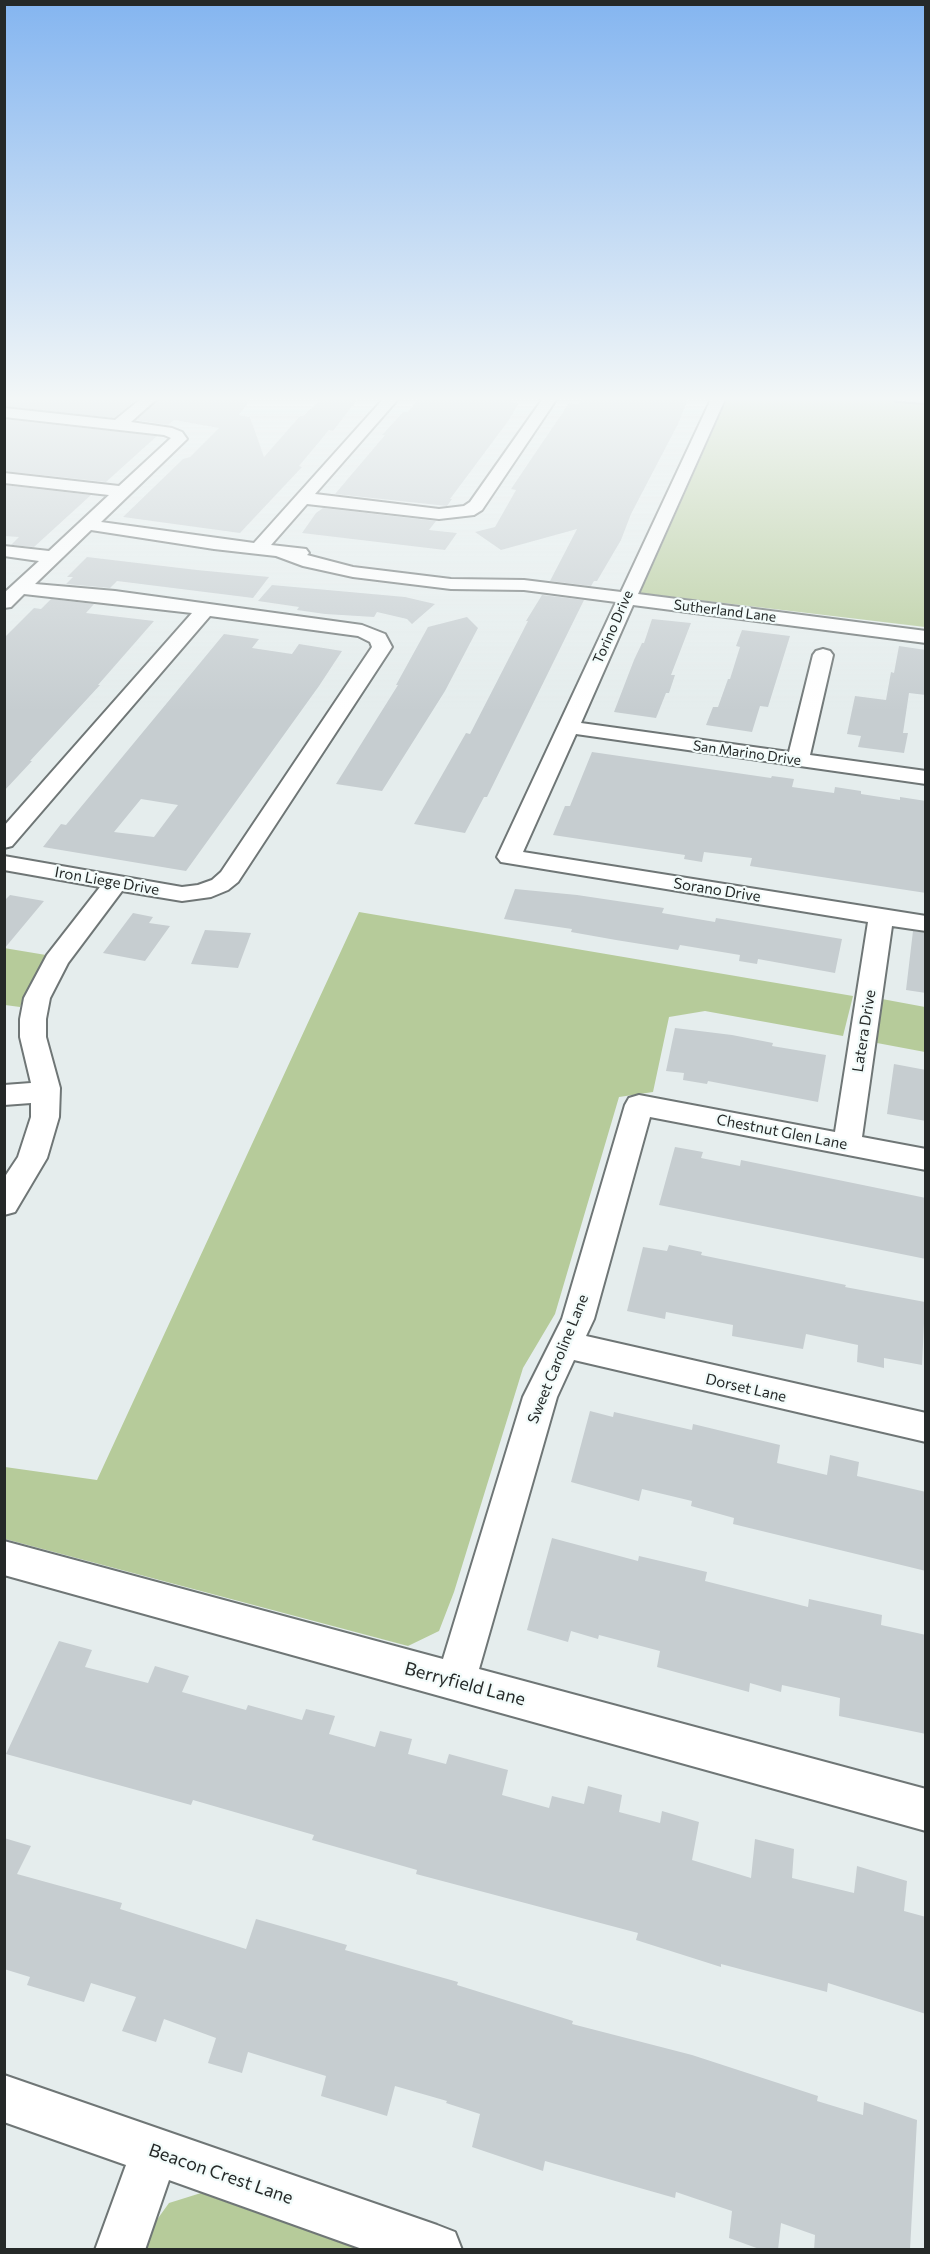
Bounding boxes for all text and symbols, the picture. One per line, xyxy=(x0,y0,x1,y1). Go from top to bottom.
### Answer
street label: Torino Drive xyxy=(589,588,637,666)
street label: Sutherland Lane xyxy=(673,596,777,626)
street label: San Marino Drive xyxy=(692,737,802,769)
street label: Iron Liege Drive xyxy=(53,863,161,899)
street label: Sorano Drive xyxy=(672,874,762,906)
street label: Latera Drive xyxy=(849,989,879,1073)
street label: Chestnut Glen Lane xyxy=(715,1110,849,1154)
street label: Sweet Caroline Lane xyxy=(524,1292,592,1426)
street label: Dorset Lane xyxy=(704,1370,788,1406)
street label: Berryfield Lane xyxy=(402,1658,528,1710)
street label: Beacon Crest Lane xyxy=(146,2139,296,2209)

